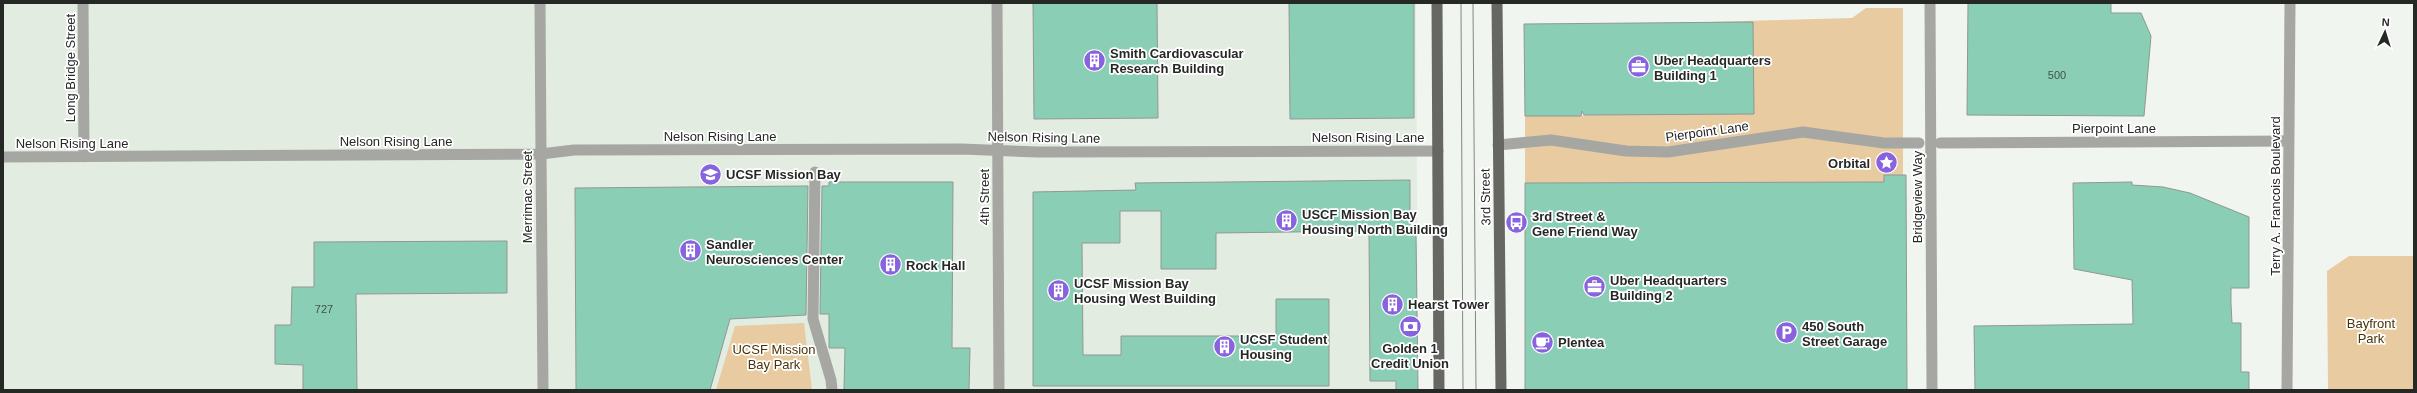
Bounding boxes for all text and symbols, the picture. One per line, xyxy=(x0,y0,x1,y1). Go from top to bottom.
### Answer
north arrow xyxy=(2365,12,2405,52)
street label: Long Bridge Street xyxy=(63,13,78,122)
text: N xyxy=(2381,16,2390,28)
place label: Smith Cardiovascular Research Building xyxy=(1110,46,1244,76)
building icon: Smith Cardiovascular Research Building xyxy=(1082,47,1108,73)
place label: Uber Headquarters Building 1 xyxy=(1654,53,1771,83)
office icon: Uber Headquarters Building 1 xyxy=(1626,54,1652,80)
house number: 500 xyxy=(2048,69,2066,81)
street label: Terry A. Francois Boulevard xyxy=(2268,116,2283,276)
street label: Pierpoint Lane xyxy=(1665,118,1750,145)
street label: Pierpoint Lane xyxy=(2072,121,2156,136)
street label: Nelson Rising Lane xyxy=(664,129,776,144)
street label: Nelson Rising Lane xyxy=(988,129,1100,146)
street label: Nelson Rising Lane xyxy=(1312,130,1424,145)
street label: Nelson Rising Lane xyxy=(340,134,452,149)
street label: Nelson Rising Lane xyxy=(16,136,128,151)
street label: Merrimac Street xyxy=(520,150,535,243)
place icon: Orbital xyxy=(1873,150,1899,176)
street label: Bridgeview Way xyxy=(1910,150,1925,243)
place label: Orbital xyxy=(1828,156,1870,171)
school or university icon: UCSF Mission Bay xyxy=(697,161,723,187)
place label: UCSF Mission Bay xyxy=(726,167,842,182)
street label: 4th Street xyxy=(977,168,992,225)
street label: 3rd Street xyxy=(1477,168,1493,226)
place label: USCF Mission Bay Housing North Building xyxy=(1302,207,1448,237)
building icon: USCF Mission Bay Housing North Building xyxy=(1273,208,1299,234)
place label: 3rd Street & Gene Friend Way xyxy=(1532,209,1638,239)
bus stop icon: 3rd Street & Gene Friend Way xyxy=(1503,210,1529,236)
place label: Sandler Neurosciences Center xyxy=(706,237,843,267)
building icon: Sandler Neurosciences Center xyxy=(677,238,703,264)
building icon: Rock Hall xyxy=(878,252,904,278)
place label: Rock Hall xyxy=(906,258,965,273)
place label: Uber Headquarters Building 2 xyxy=(1610,273,1727,303)
office icon: Uber Headquarters Building 2 xyxy=(1582,274,1608,300)
place label: UCSF Mission Bay Housing West Building xyxy=(1074,276,1216,306)
building icon: UCSF Mission Bay Housing West Building xyxy=(1045,277,1071,303)
building icon: Hearst Tower xyxy=(1380,291,1406,317)
place label: Hearst Tower xyxy=(1408,297,1489,312)
house number: 727 xyxy=(315,303,333,315)
bank icon: Golden 1 Credit Union xyxy=(1397,313,1423,339)
park label: Bayfront Park xyxy=(2347,316,2396,346)
place label: 450 South Street Garage xyxy=(1802,319,1887,349)
parking icon: 450 South Street Garage xyxy=(1773,320,1799,346)
cafe icon: Plentea xyxy=(1530,329,1556,355)
place label: UCSF Student Housing xyxy=(1240,332,1328,362)
building icon: UCSF Student Housing xyxy=(1212,333,1238,359)
place label: Plentea xyxy=(1558,335,1605,350)
place label: Golden 1 Credit Union xyxy=(1371,341,1449,371)
park label: UCSF Mission Bay Park xyxy=(732,342,816,372)

